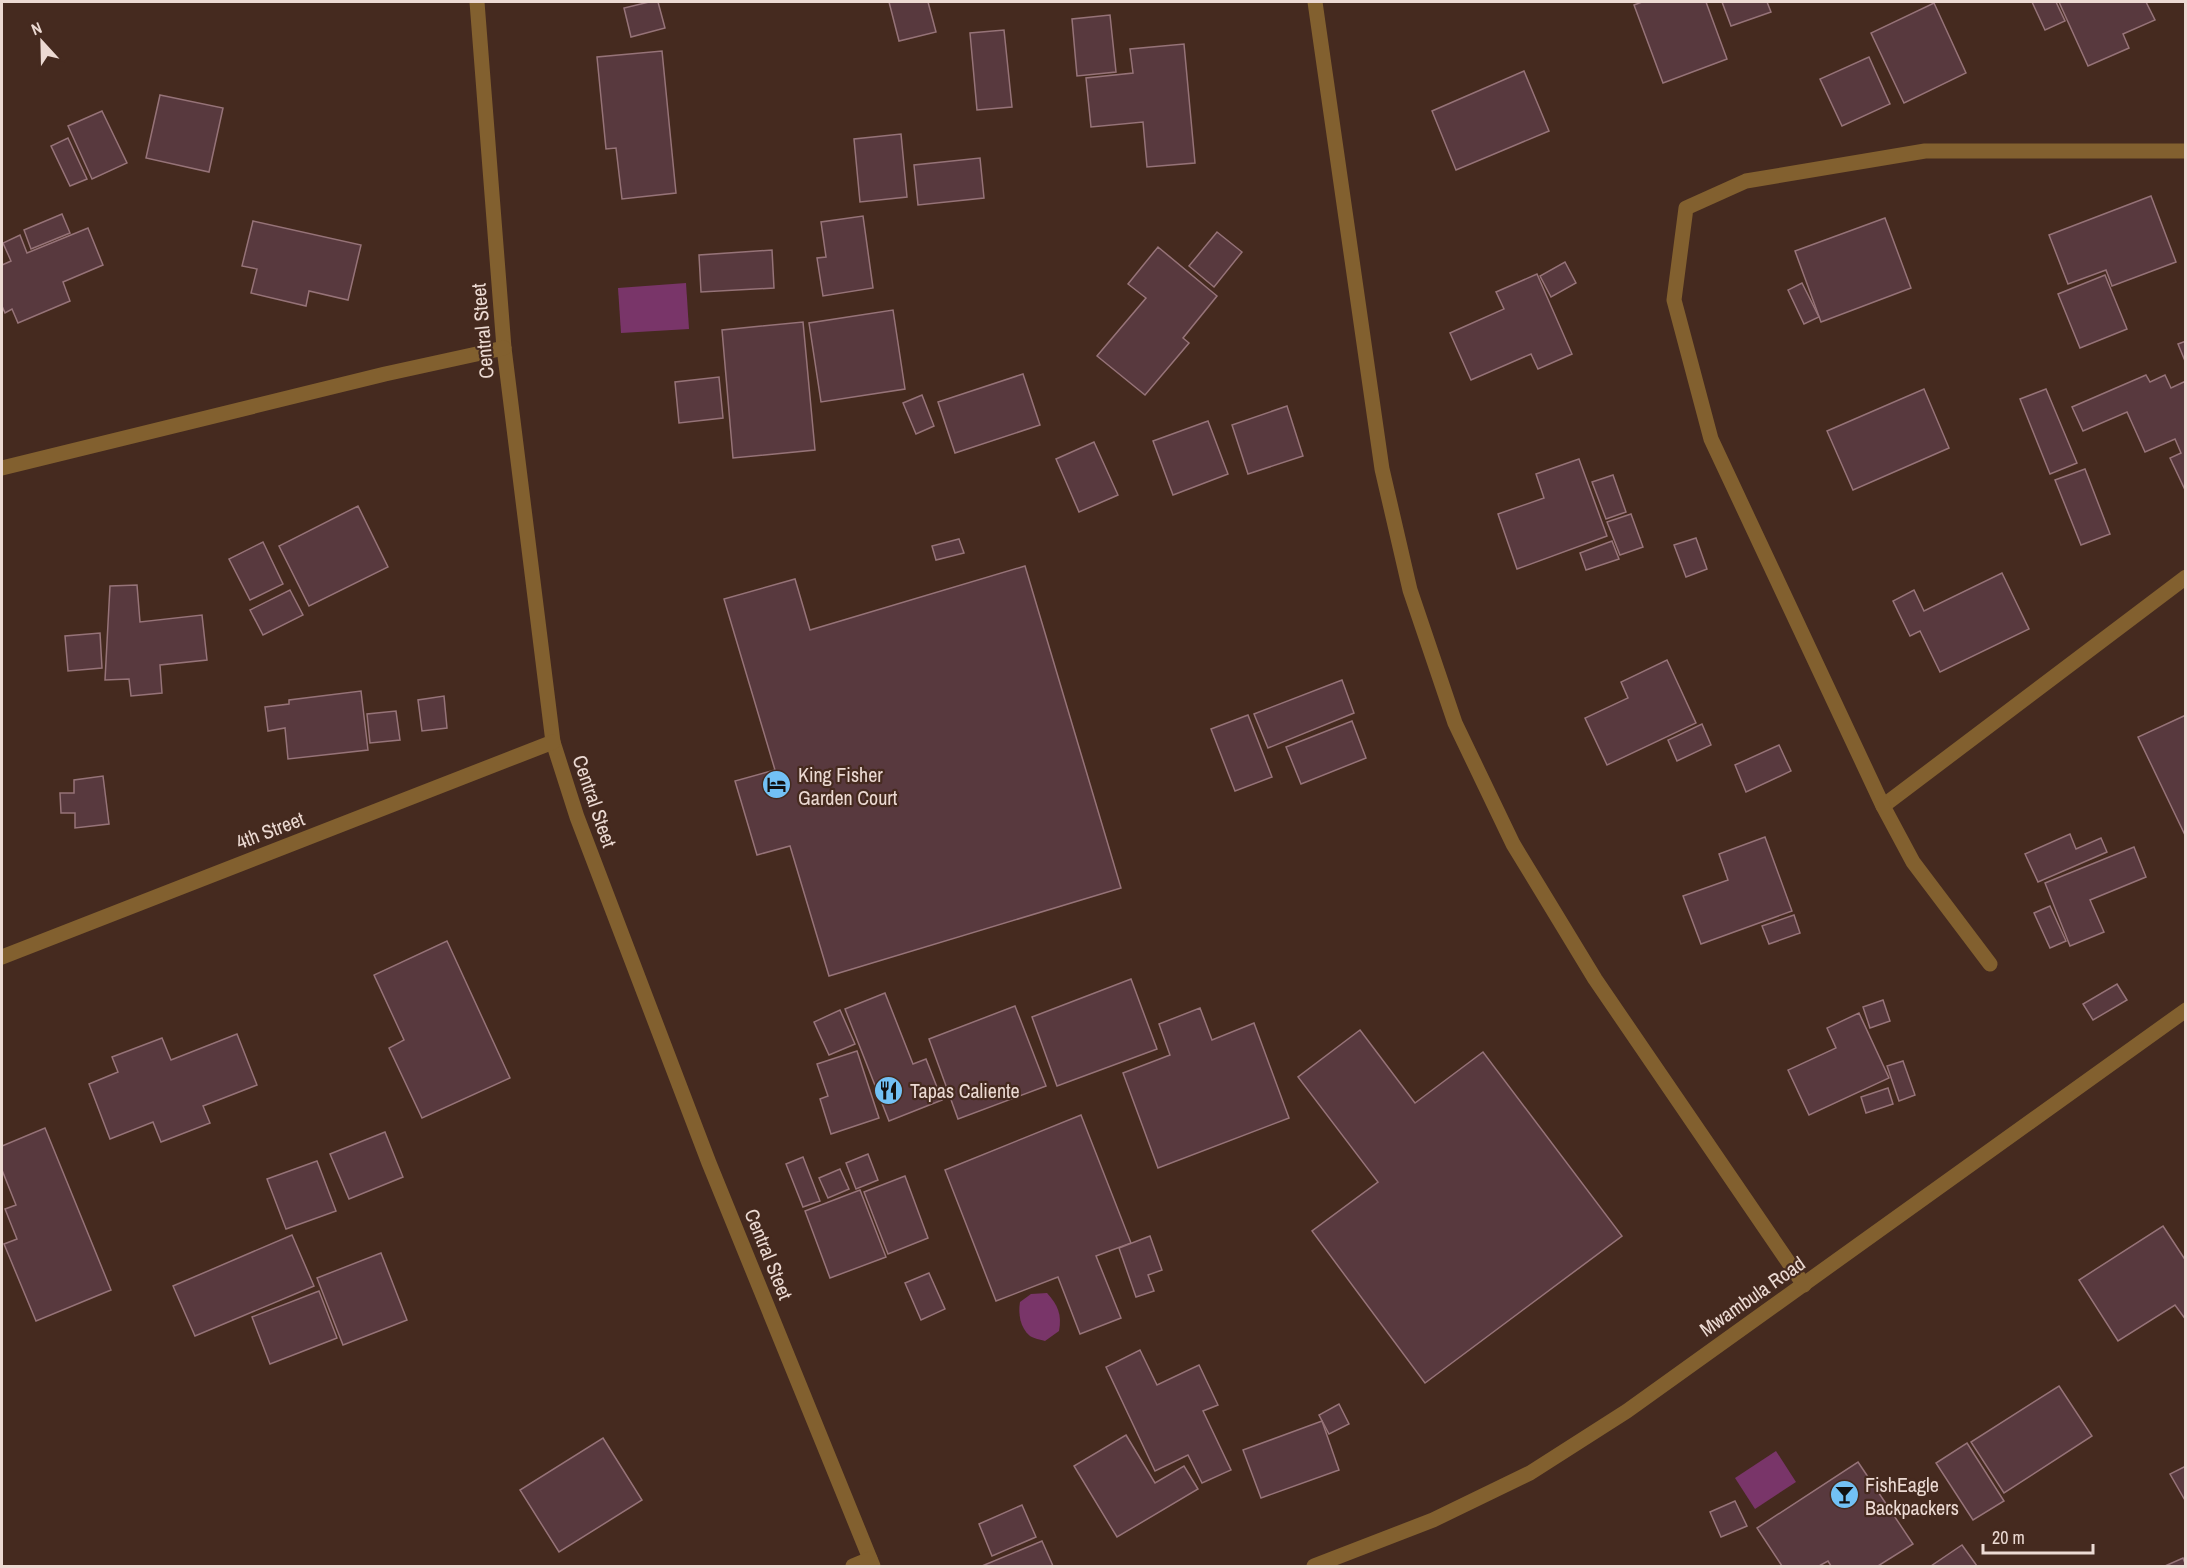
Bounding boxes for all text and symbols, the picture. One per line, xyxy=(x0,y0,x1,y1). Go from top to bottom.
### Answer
north arrow xyxy=(12,12,72,72)
text: N xyxy=(28,16,45,40)
street label: Central Steet xyxy=(464,282,500,380)
street label: Central Steet xyxy=(567,751,623,851)
place label: King Fisher Garden Court xyxy=(798,761,898,811)
hotel icon: King Fisher Garden Court xyxy=(761,769,793,801)
street label: 4th Street xyxy=(232,804,308,855)
restaurant icon: Tapas Caliente xyxy=(873,1074,905,1106)
place label: Tapas Caliente xyxy=(910,1077,1020,1104)
street label: Central Steet xyxy=(739,1205,800,1304)
street label: Mwambula Road xyxy=(1694,1250,1810,1342)
place label: FishEagle Backpackers xyxy=(1865,1471,1959,1521)
bar icon: FishEagle Backpackers xyxy=(1828,1479,1860,1511)
scale bar xyxy=(1983,1517,2092,1555)
text: 20 m xyxy=(1992,1525,2025,1550)

